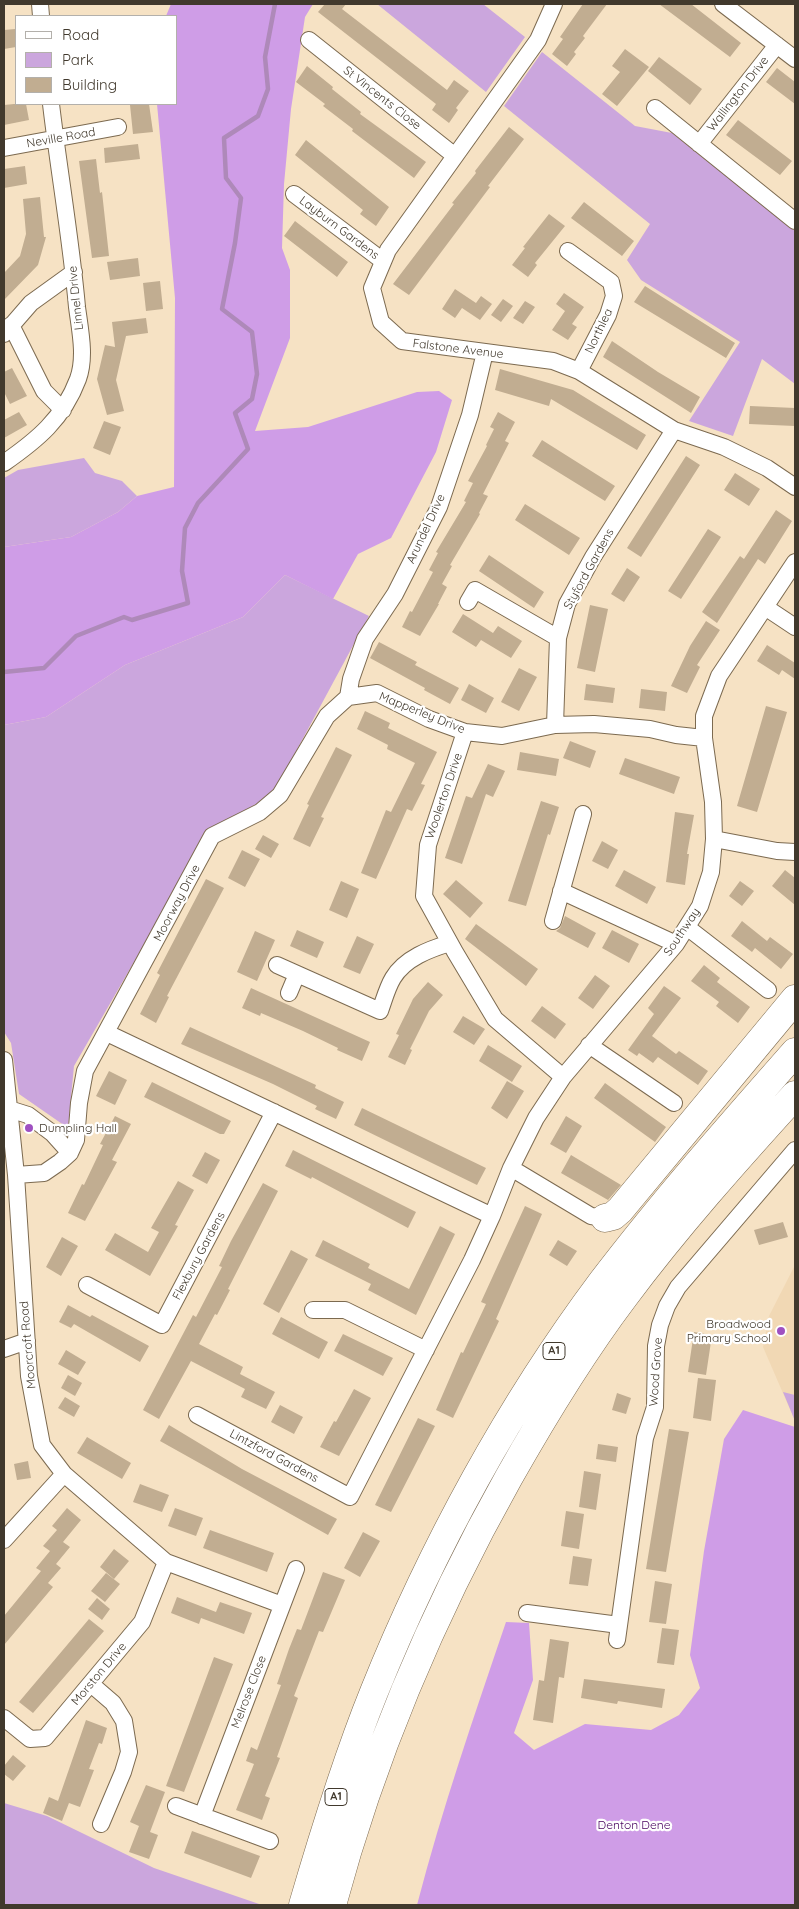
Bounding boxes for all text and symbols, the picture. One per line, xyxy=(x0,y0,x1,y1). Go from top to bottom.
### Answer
legend xyxy=(15,15,178,105)
text: Road xyxy=(62,25,99,44)
text: Park xyxy=(62,50,94,69)
street label: Wallington Drive xyxy=(704,53,772,135)
street label: St Vincents Close xyxy=(340,63,424,133)
text: Building xyxy=(62,75,117,94)
street label: Neville Road xyxy=(25,125,97,151)
street label: Layburn Gardens xyxy=(296,193,382,263)
street label: Linnel Drive xyxy=(65,265,87,331)
street label: Northlea xyxy=(582,306,616,356)
street label: Falstone Avenue xyxy=(412,336,504,362)
street label: Arundel Drive xyxy=(404,492,448,566)
street label: Styford Gardens xyxy=(561,526,617,612)
street label: Mapperley Drive xyxy=(377,689,467,737)
street label: Woolerton Drive xyxy=(422,751,466,841)
street label: Moorway Drive xyxy=(151,862,203,944)
street label: Southway xyxy=(661,905,703,959)
place label: Dumpling Hall xyxy=(39,1121,117,1135)
marker: Dumpling Hall xyxy=(23,1122,35,1134)
street label: Flexbury Gardens xyxy=(170,1210,228,1302)
street label: Moorcroft Road xyxy=(17,1301,39,1389)
place label: Broadwood Primary School xyxy=(687,1317,771,1345)
marker: Broadwood Primary School xyxy=(775,1325,787,1337)
street label: Wood Grove xyxy=(646,1337,666,1407)
road number: A1 xyxy=(543,1342,565,1360)
street label: Lintzford Gardens xyxy=(227,1427,321,1485)
street label: Morston Drive xyxy=(68,1640,130,1708)
street label: Melrose Close xyxy=(229,1654,269,1730)
road number: A1 xyxy=(325,1788,347,1805)
park label: Denton Dene xyxy=(597,1818,671,1832)

